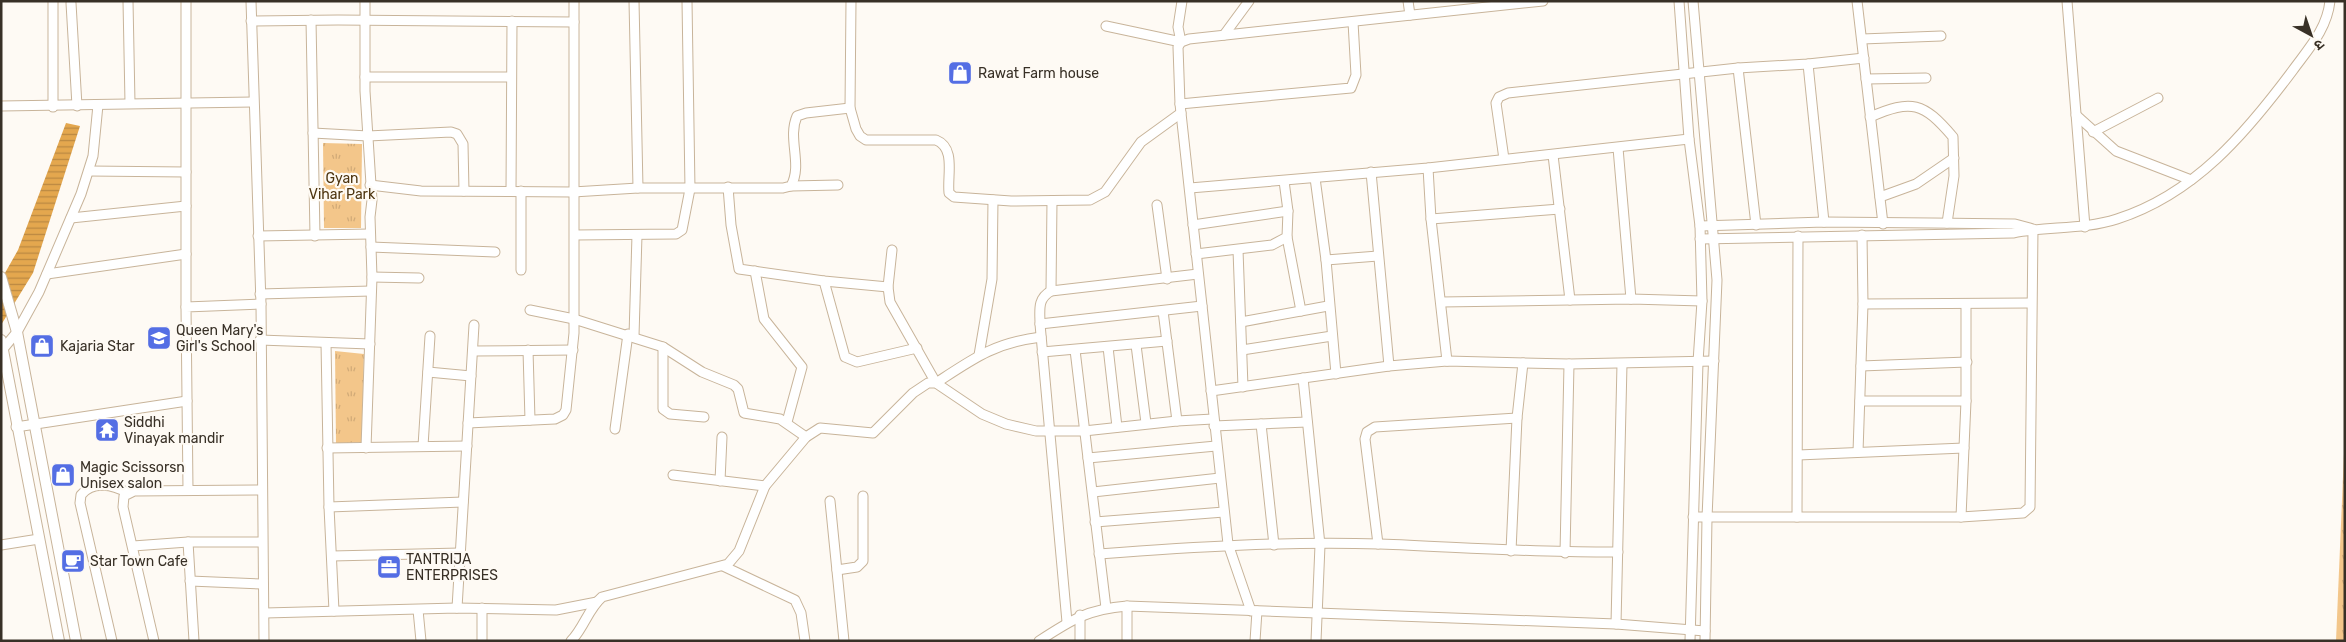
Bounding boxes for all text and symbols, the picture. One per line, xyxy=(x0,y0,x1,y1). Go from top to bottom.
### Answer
north arrow xyxy=(2286,10,2336,60)
text: उ xyxy=(2310,35,2328,54)
shop icon: Rawat Farm house xyxy=(947,60,973,86)
place label: Rawat Farm house xyxy=(978,65,1099,82)
park label: Gyan Vihar Park xyxy=(309,170,376,203)
place label: Queen Mary's Girl's School xyxy=(176,322,263,355)
school or university icon: Queen Mary's Girl's School xyxy=(146,325,172,351)
shop icon: Kajaria Star xyxy=(29,333,55,359)
place label: Kajaria Star xyxy=(60,338,135,355)
place label: Siddhi Vinayak mandir xyxy=(124,414,225,447)
temple icon: Siddhi Vinayak mandir xyxy=(94,417,120,443)
place label: Magic Scissorsn Unisex salon xyxy=(80,459,185,492)
shop icon: Magic Scissorsn Unisex salon xyxy=(50,462,76,488)
cafe icon: Star Town Cafe xyxy=(60,548,86,574)
place label: TANTRIJA ENTERPRISES xyxy=(406,551,498,584)
place label: Star Town Cafe xyxy=(90,553,188,570)
office icon: TANTRIJA ENTERPRISES xyxy=(376,554,402,580)

